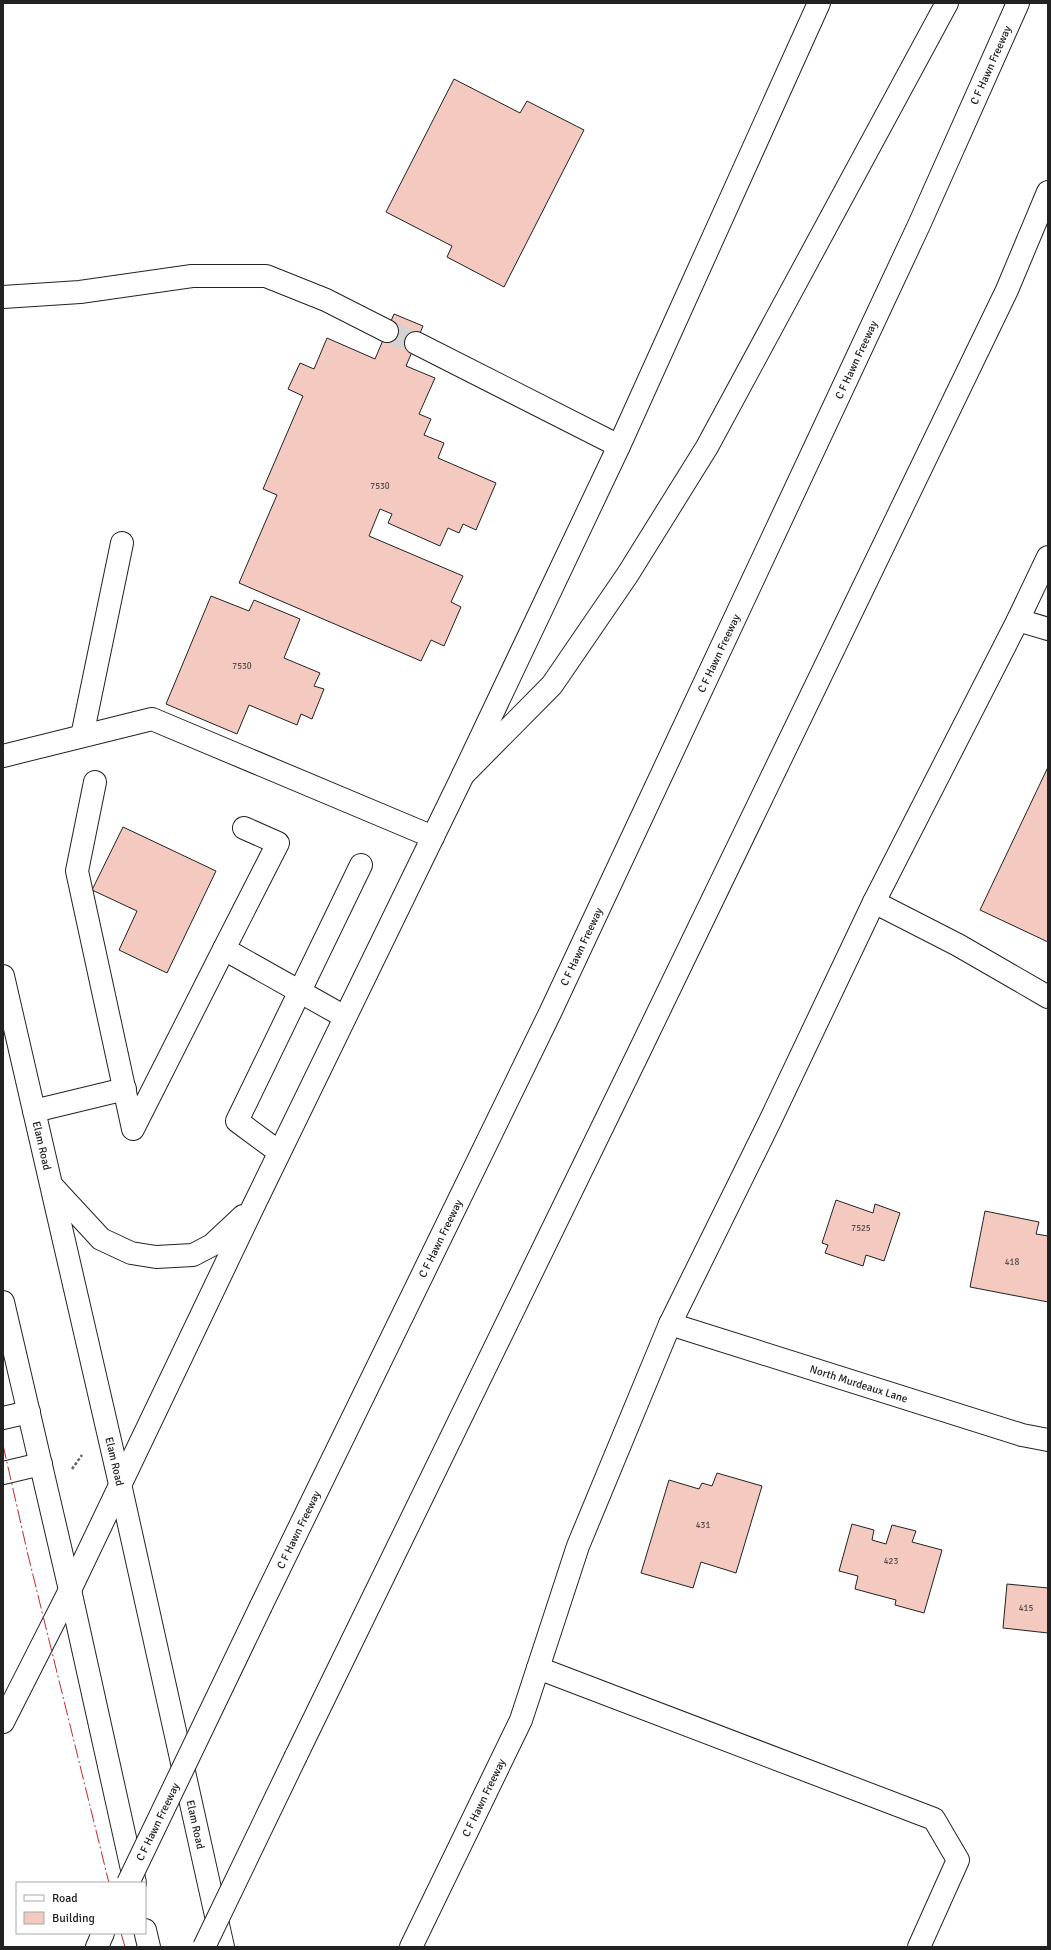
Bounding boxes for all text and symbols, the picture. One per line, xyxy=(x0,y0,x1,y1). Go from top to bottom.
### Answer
street label: C F Hawn Freeway xyxy=(968,23,1014,107)
street label: C F Hawn Freeway xyxy=(832,318,881,401)
house number: 7530 xyxy=(370,481,390,492)
street label: C F Hawn Freeway xyxy=(695,611,743,695)
house number: 7530 xyxy=(232,661,252,672)
street label: C F Hawn Freeway xyxy=(558,905,606,988)
street label: Elam Road xyxy=(30,1120,54,1172)
street label: C F Hawn Freeway xyxy=(416,1197,466,1280)
house number: 7525 xyxy=(851,1223,871,1234)
house number: 418 xyxy=(1005,1257,1019,1268)
street label: North Murdeaux Lane xyxy=(808,1363,909,1406)
street label: Elam Road xyxy=(102,1436,126,1487)
street label: C F Hawn Freeway xyxy=(274,1488,324,1571)
house number: 431 xyxy=(696,1520,710,1531)
house number: 423 xyxy=(884,1556,898,1567)
house number: 415 xyxy=(1019,1603,1033,1614)
street label: C F Hawn Freeway xyxy=(459,1756,509,1839)
street label: C F Hawn Freeway xyxy=(134,1780,183,1863)
street label: Elam Road xyxy=(183,1799,207,1850)
legend xyxy=(16,1882,146,1934)
text: Road xyxy=(52,1891,78,1906)
text: Building xyxy=(52,1911,95,1926)

